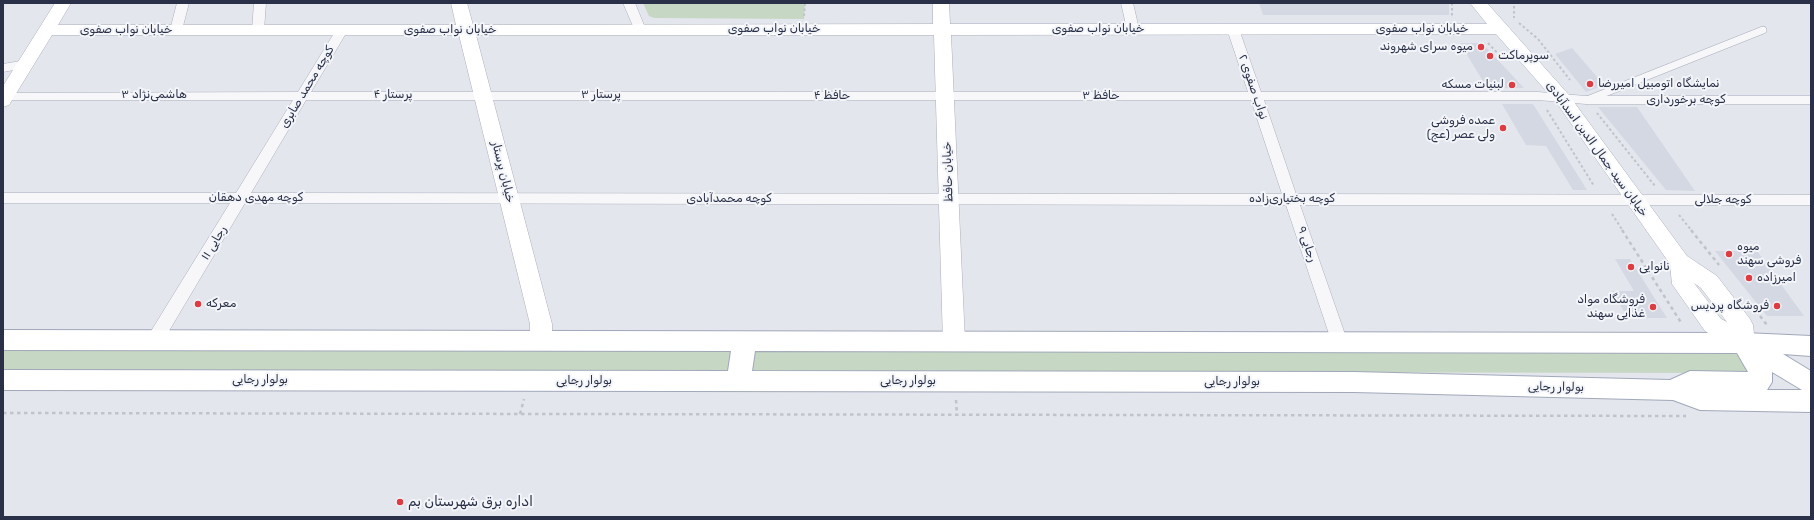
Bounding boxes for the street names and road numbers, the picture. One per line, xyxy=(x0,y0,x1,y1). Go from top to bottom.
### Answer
street label: خیابان نواب صفوی xyxy=(728,22,820,36)
street label: خیابان نواب صفوی xyxy=(1052,22,1144,36)
street label: خیابان نواب صفوی xyxy=(1376,22,1468,36)
street label: خیابان نواب صفوی xyxy=(80,23,172,37)
street label: خیابان نواب صفوی xyxy=(404,23,496,37)
street label: کوچه محمد صابری xyxy=(277,43,337,131)
street label: نواب صفوی ۲ xyxy=(1235,53,1271,121)
street label: خیابان سید جمال الدین اسدآبادی xyxy=(1543,78,1651,220)
street label: هاشمی‌نژاد ۳ xyxy=(121,88,187,102)
street label: پرستار ۴ xyxy=(374,88,412,102)
street label: پرستار ۳ xyxy=(581,88,621,102)
street label: حافظ ۴ xyxy=(814,89,850,103)
street label: حافظ ۳ xyxy=(1082,89,1120,103)
street label: کوچه برخورداری xyxy=(1646,93,1726,107)
street label: خیابان پرستار xyxy=(488,140,518,204)
street label: خیابان حافظ xyxy=(940,142,956,202)
street label: کوچه مهدی دهقان xyxy=(209,191,303,205)
street label: کوچه محمدآبادی xyxy=(686,192,772,206)
street label: کوچه بختیاری‌زاده xyxy=(1249,192,1335,206)
street label: کوچه جلالی xyxy=(1695,193,1751,207)
street label: رجایی ۱۱ xyxy=(198,223,230,263)
street label: رجایی ۹ xyxy=(1294,224,1320,264)
street label: بولوار رجایی xyxy=(232,373,288,387)
street label: بولوار رجایی xyxy=(556,374,612,388)
street label: بولوار رجایی xyxy=(880,374,936,388)
street label: بولوار رجایی xyxy=(1204,375,1260,389)
street label: بولوار رجایی xyxy=(1528,379,1584,395)

